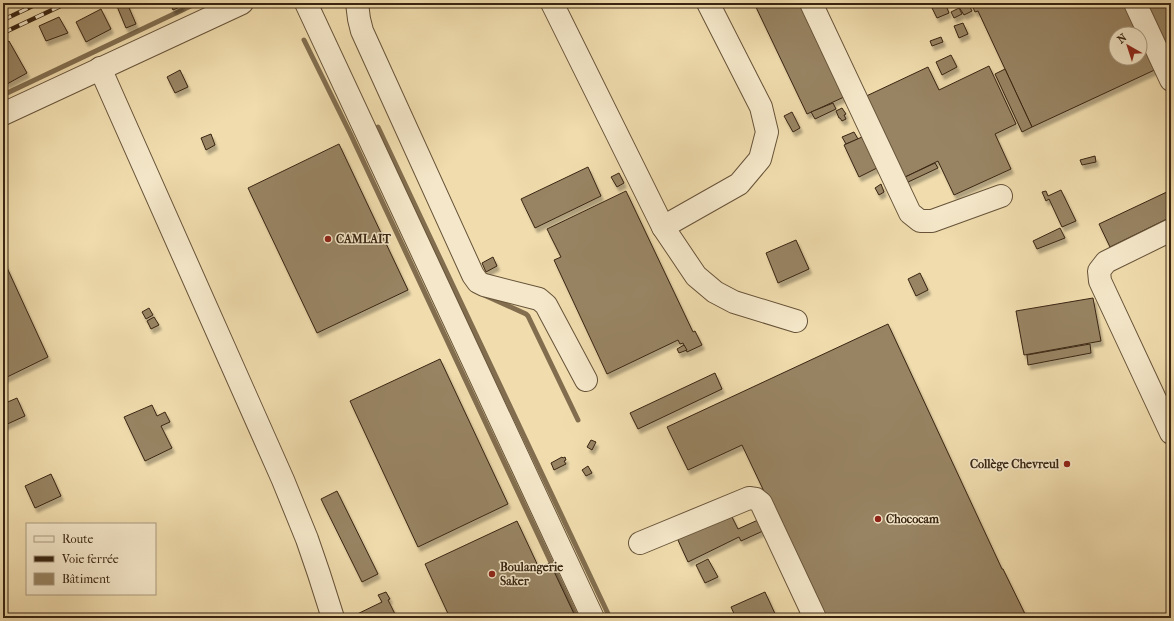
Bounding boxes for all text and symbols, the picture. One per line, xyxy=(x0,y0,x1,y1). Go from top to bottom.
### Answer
north arrow xyxy=(1108,26,1148,66)
text: N xyxy=(1115,31,1130,46)
place label: CAMLAIT xyxy=(336,232,392,246)
marker: CAMLAIT xyxy=(323,234,333,244)
place label: Collège Chevreul xyxy=(970,457,1060,472)
marker: Collège Chevreul xyxy=(1062,459,1072,469)
place label: Chococam xyxy=(886,512,940,526)
marker: Chococam xyxy=(873,514,883,524)
legend xyxy=(26,523,156,595)
text: Route xyxy=(62,532,94,546)
text: Voie ferrée xyxy=(61,552,119,566)
place label: Boulangerie Saker xyxy=(500,560,563,588)
marker: Boulangerie Saker xyxy=(487,569,497,579)
text: Bâtiment xyxy=(62,572,111,586)

